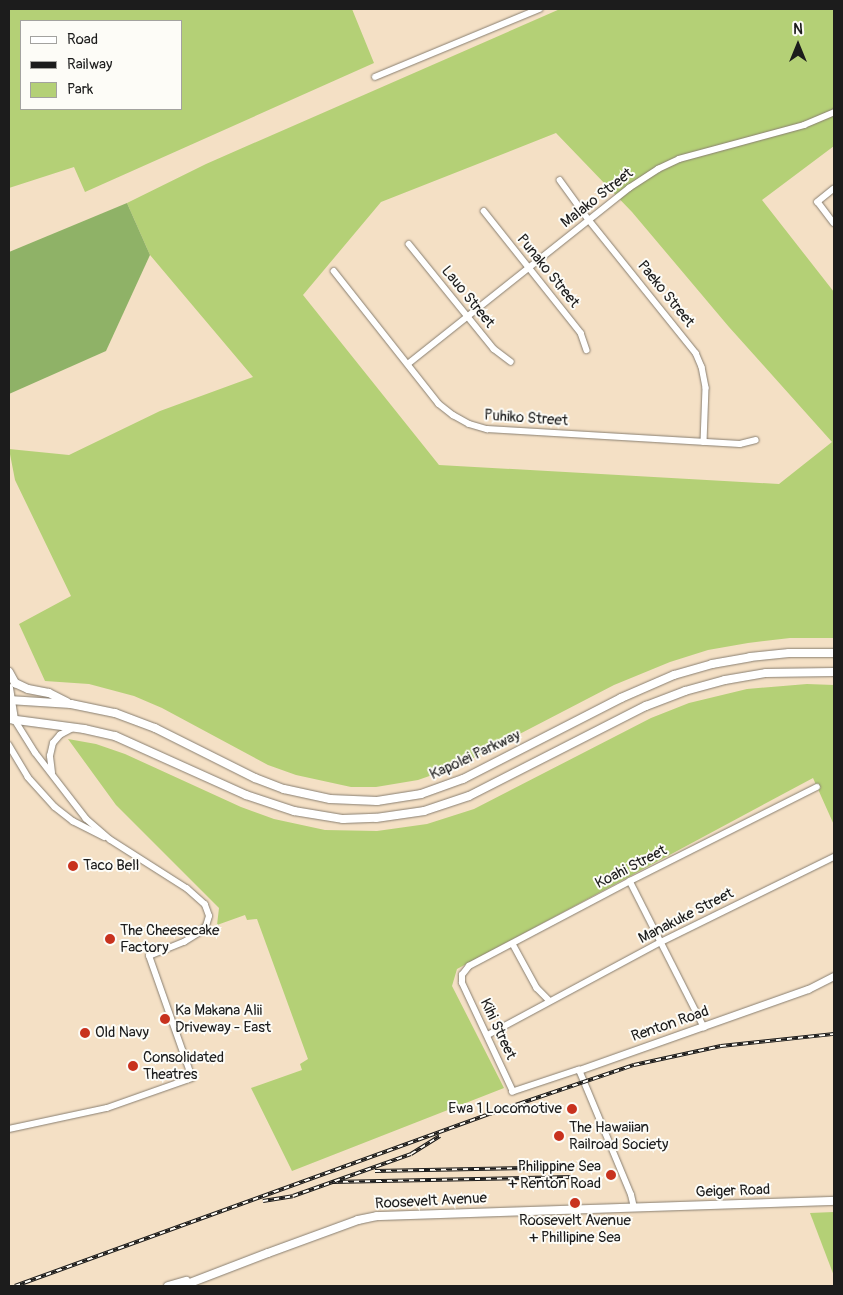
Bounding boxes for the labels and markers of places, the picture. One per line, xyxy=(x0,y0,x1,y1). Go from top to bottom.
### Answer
place label: Taco Bell xyxy=(83,857,139,875)
marker: Taco Bell xyxy=(67,860,79,872)
place label: The Cheesecake Factory xyxy=(120,921,219,956)
marker: The Cheesecake Factory xyxy=(104,933,116,945)
place label: Ka Makana Alii Driveway - East xyxy=(175,1001,271,1036)
marker: Ka Makana Alii Driveway - East xyxy=(159,1013,171,1025)
place label: Old Navy xyxy=(95,1024,149,1042)
marker: Old Navy xyxy=(79,1027,91,1039)
place label: Consolidated Theatres xyxy=(143,1048,224,1083)
marker: Consolidated Theatres xyxy=(127,1060,139,1072)
place label: Ewa 1 Locomotive xyxy=(448,1100,562,1118)
marker: Ewa 1 Locomotive xyxy=(566,1103,578,1115)
place label: The Hawaiian Railroad Society xyxy=(569,1118,669,1153)
marker: The Hawaiian Railroad Society xyxy=(553,1130,565,1142)
place label: Philippine Sea + Renton Road xyxy=(508,1157,601,1192)
marker: Philippine Sea + Renton Road xyxy=(605,1169,617,1181)
marker: Roosevelt Avenue + Phillipine Sea xyxy=(569,1197,581,1209)
place label: Roosevelt Avenue + Phillipine Sea xyxy=(519,1211,631,1246)

